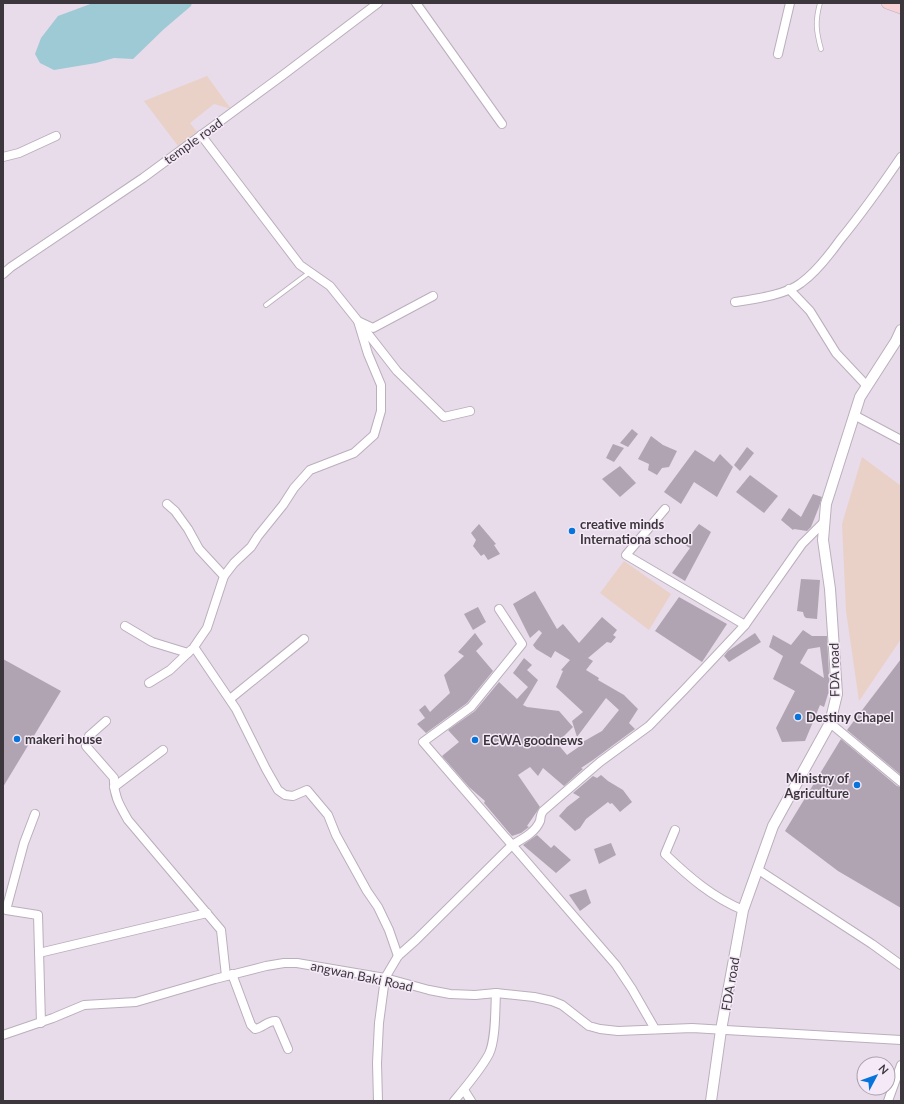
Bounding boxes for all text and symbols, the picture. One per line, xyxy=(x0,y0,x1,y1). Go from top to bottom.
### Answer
street label: temple road xyxy=(161,114,225,168)
place label: creative minds Internationa school xyxy=(580,516,692,547)
marker: creative minds Internationa school xyxy=(567,526,577,536)
street label: FDA road xyxy=(826,643,842,697)
place label: Destiny Chapel xyxy=(806,709,894,725)
marker: Destiny Chapel xyxy=(793,712,803,722)
place label: makeri house xyxy=(25,731,102,747)
place label: ECWA goodnews xyxy=(483,732,583,748)
marker: makeri house xyxy=(12,734,22,744)
marker: ECWA goodnews xyxy=(470,735,480,745)
place label: Ministry of Agriculture xyxy=(783,770,849,801)
marker: Ministry of Agriculture xyxy=(852,780,862,790)
street label: FDA road xyxy=(717,956,743,1012)
street label: angwan Baki Road xyxy=(309,957,415,995)
north arrow xyxy=(856,1056,896,1096)
text: N xyxy=(876,1062,892,1077)

